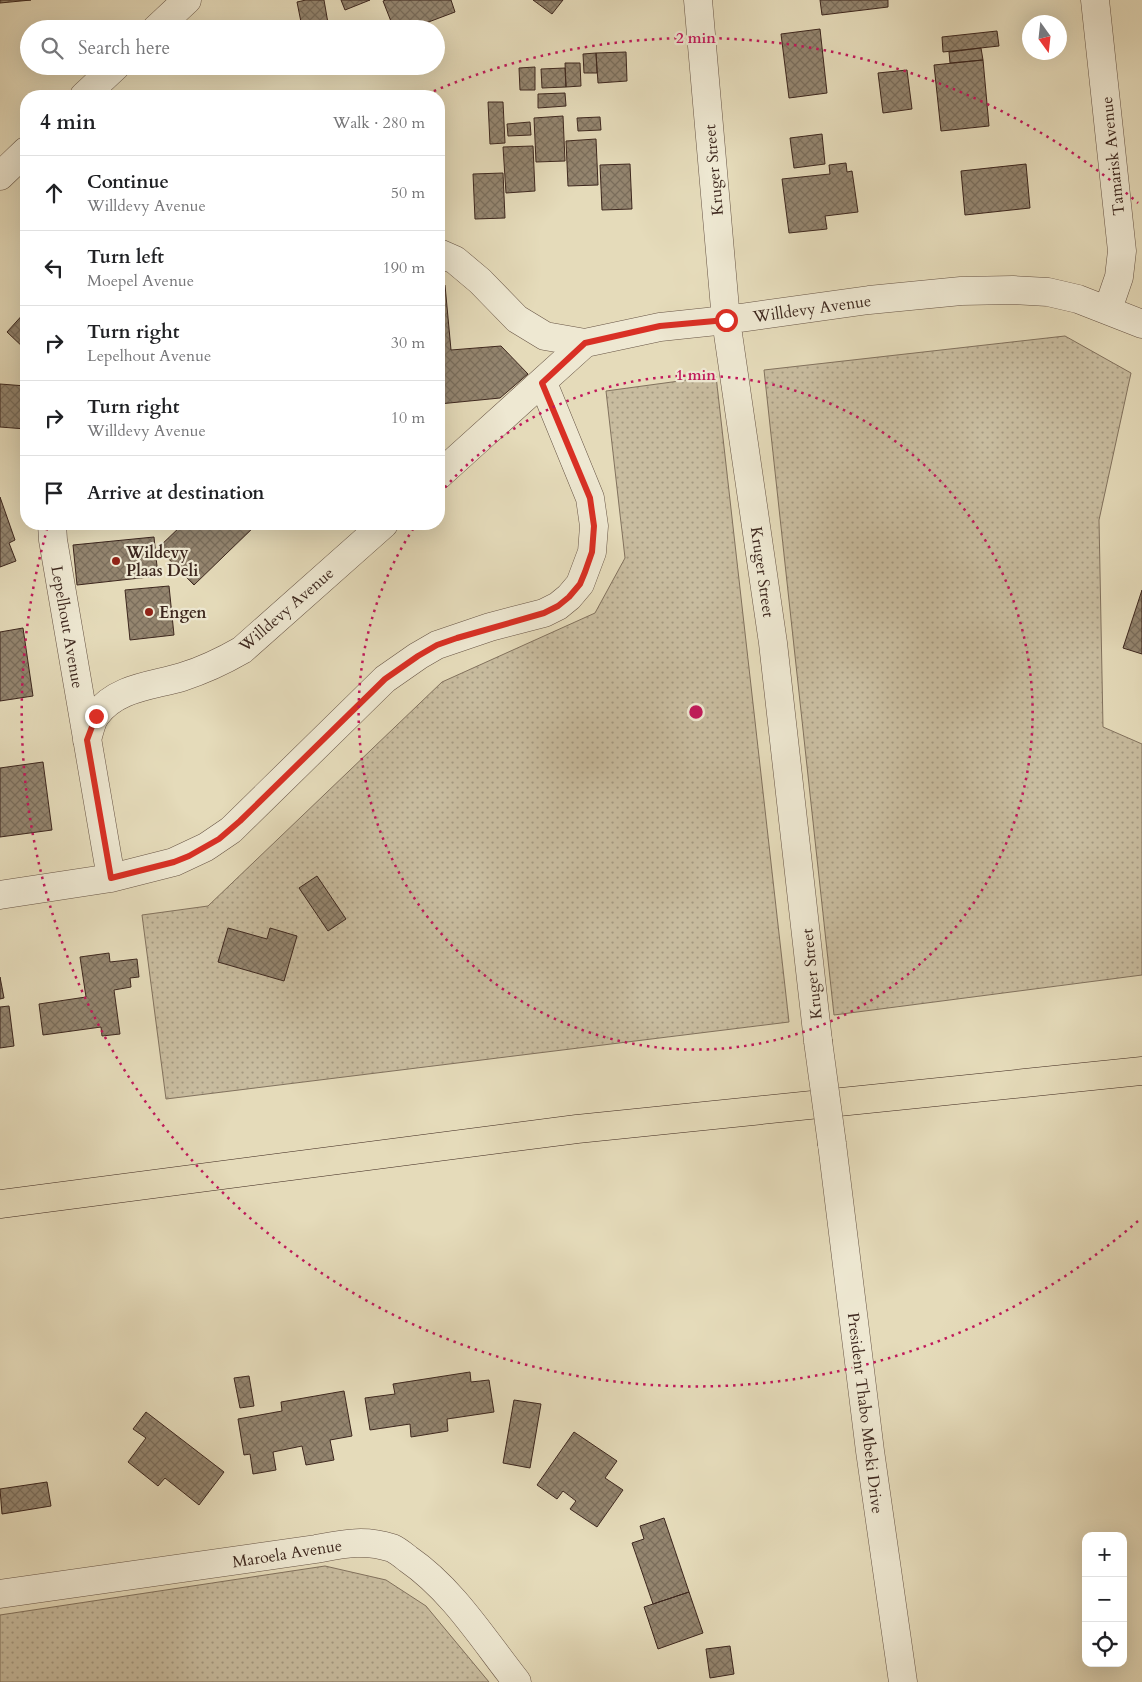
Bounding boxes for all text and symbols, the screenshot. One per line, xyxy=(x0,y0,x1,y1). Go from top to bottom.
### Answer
north arrow xyxy=(1022,15,1067,60)
search box xyxy=(20,20,445,75)
text: 2 min xyxy=(676,28,716,48)
icon: search xyxy=(38,34,66,62)
text: Search here xyxy=(78,35,170,61)
street label: Tamarisk Avenue xyxy=(1096,95,1130,216)
text: 4 min xyxy=(40,108,96,137)
text: Walk · 280 m xyxy=(333,112,425,134)
street label: Kruger Street xyxy=(699,123,729,216)
text: Continue xyxy=(87,169,169,195)
icon: ahead xyxy=(40,179,68,207)
text: 50 m xyxy=(391,182,425,204)
text: Willdevy Avenue xyxy=(87,195,206,217)
text: Turn left xyxy=(87,244,164,270)
icon: left xyxy=(40,254,68,282)
text: 190 m xyxy=(383,257,425,279)
text: Moepel Avenue xyxy=(87,270,194,292)
street label: Willdevy Avenue xyxy=(751,290,873,328)
route start xyxy=(715,309,738,332)
text: Turn right xyxy=(87,319,179,345)
icon: right xyxy=(40,329,68,357)
text: 30 m xyxy=(391,332,425,354)
text: Lepelhout Avenue xyxy=(87,345,211,367)
text: 1 min xyxy=(676,365,716,385)
text: Turn right xyxy=(87,394,179,420)
icon: right xyxy=(40,404,68,432)
text: 10 m xyxy=(391,407,425,429)
text: Willdevy Avenue xyxy=(87,420,206,442)
icon: arrive xyxy=(40,479,68,507)
text: Arrive at destination xyxy=(87,480,264,506)
street label: Kruger Street xyxy=(745,525,779,619)
place label: Wildevy Plaas Deli xyxy=(125,542,198,582)
marker: Wildevy Plaas Deli xyxy=(110,555,122,567)
street label: Willdevy Avenue xyxy=(234,562,339,658)
street label: Lepelhout Avenue xyxy=(45,564,89,690)
place label: Engen xyxy=(159,602,207,624)
marker: Engen xyxy=(143,606,155,618)
centre of rings xyxy=(687,703,705,721)
route end xyxy=(85,705,108,728)
street label: Kruger Street xyxy=(796,927,828,1020)
street label: President Thabo Mbeki Drive xyxy=(842,1311,888,1515)
map controls xyxy=(1082,1532,1127,1667)
button: + xyxy=(1082,1532,1127,1577)
street label: Maroela Avenue xyxy=(231,1534,344,1574)
button: − xyxy=(1082,1577,1127,1622)
button: locate xyxy=(1082,1622,1127,1667)

